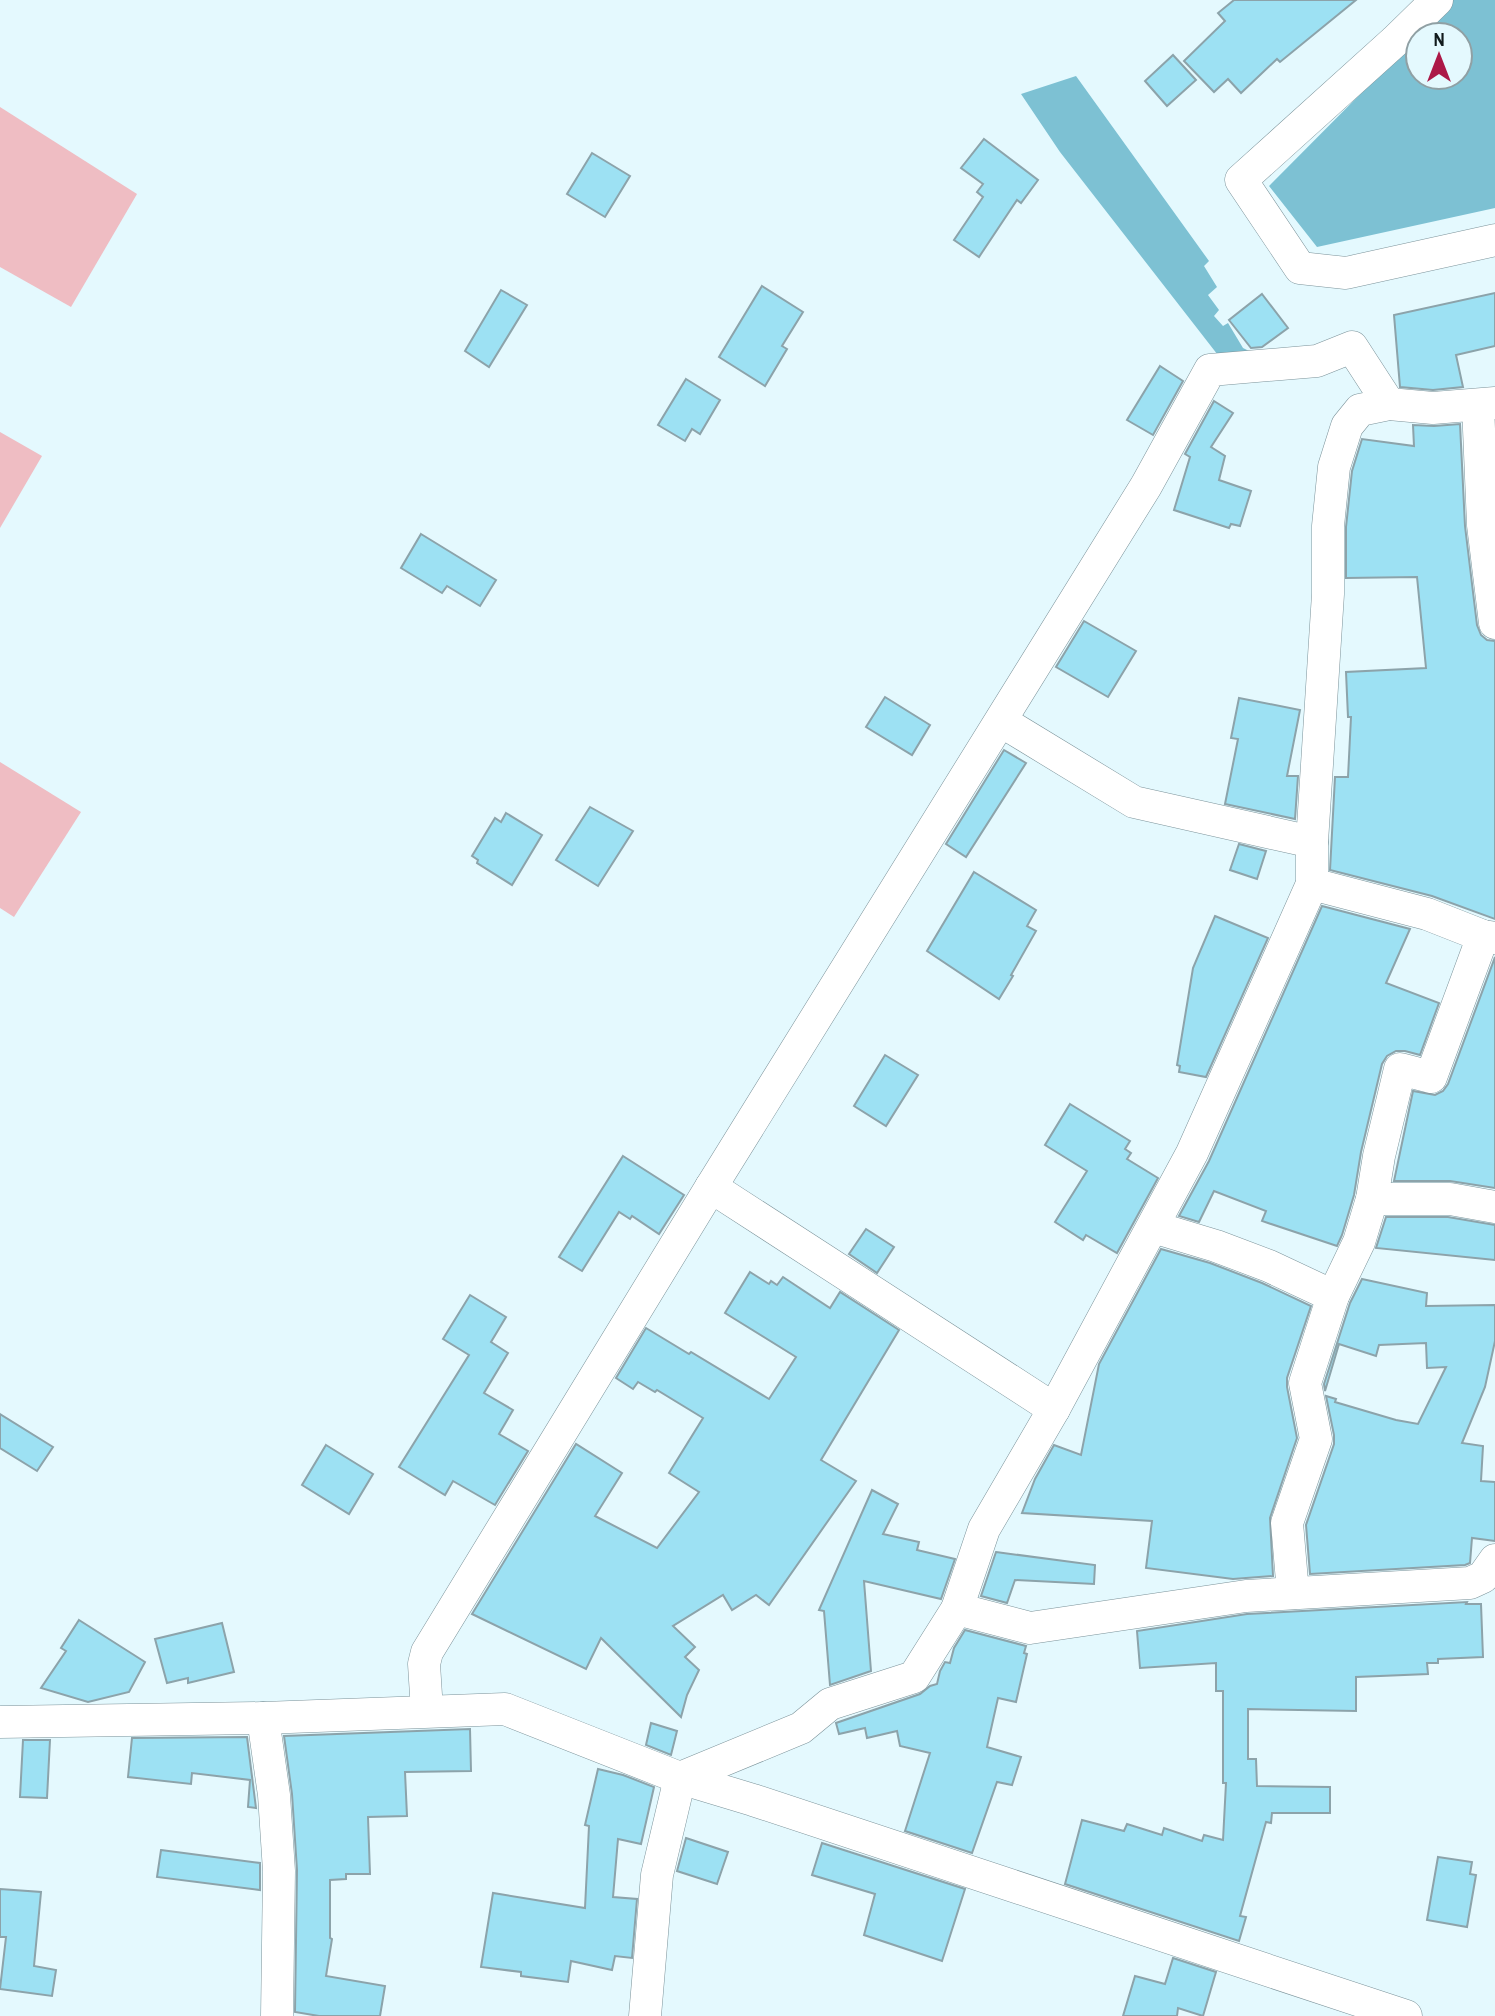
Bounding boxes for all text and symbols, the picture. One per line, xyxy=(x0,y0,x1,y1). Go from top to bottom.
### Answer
north arrow xyxy=(1404,21,1474,91)
text: N xyxy=(1433,26,1445,52)

